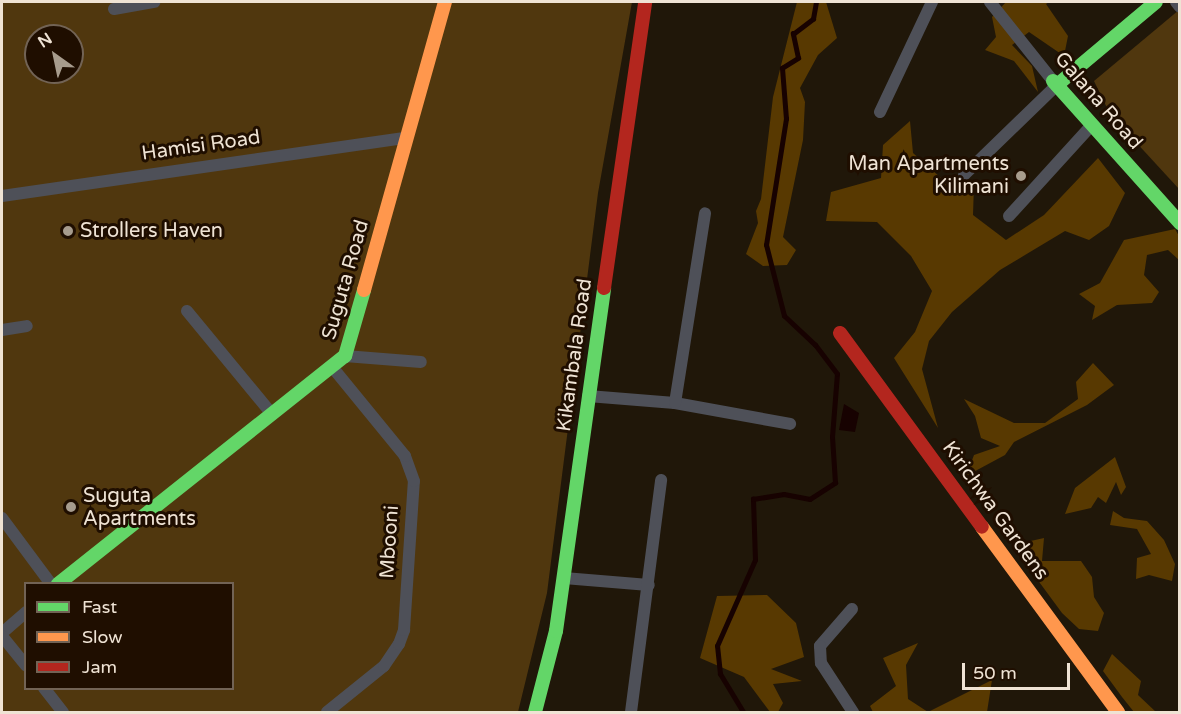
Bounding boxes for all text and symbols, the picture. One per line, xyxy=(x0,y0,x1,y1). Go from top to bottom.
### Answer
north arrow xyxy=(24,24,84,84)
text: N xyxy=(34,29,56,52)
street label: Galana Road xyxy=(1049,47,1147,155)
street label: Hamisi Road xyxy=(140,126,262,166)
place label: Man Apartments Kilimani xyxy=(848,152,1009,199)
marker: Man Apartments Kilimani xyxy=(1014,169,1028,183)
street label: Suguta Road xyxy=(317,217,375,343)
place label: Strollers Haven xyxy=(80,219,223,243)
marker: Strollers Haven xyxy=(61,224,75,238)
street label: Kikambala Road xyxy=(552,277,598,433)
street label: Kirichwa Gardens xyxy=(937,437,1053,585)
place label: Suguta Apartments xyxy=(83,484,196,531)
marker: Suguta Apartments xyxy=(64,500,78,514)
street label: Mbooni xyxy=(375,505,405,579)
legend xyxy=(24,582,234,690)
text: Fast xyxy=(82,596,117,618)
text: Slow xyxy=(82,626,123,648)
scale bar xyxy=(965,651,1073,689)
text: Jam xyxy=(82,656,117,678)
text: 50 m xyxy=(973,662,1017,684)

